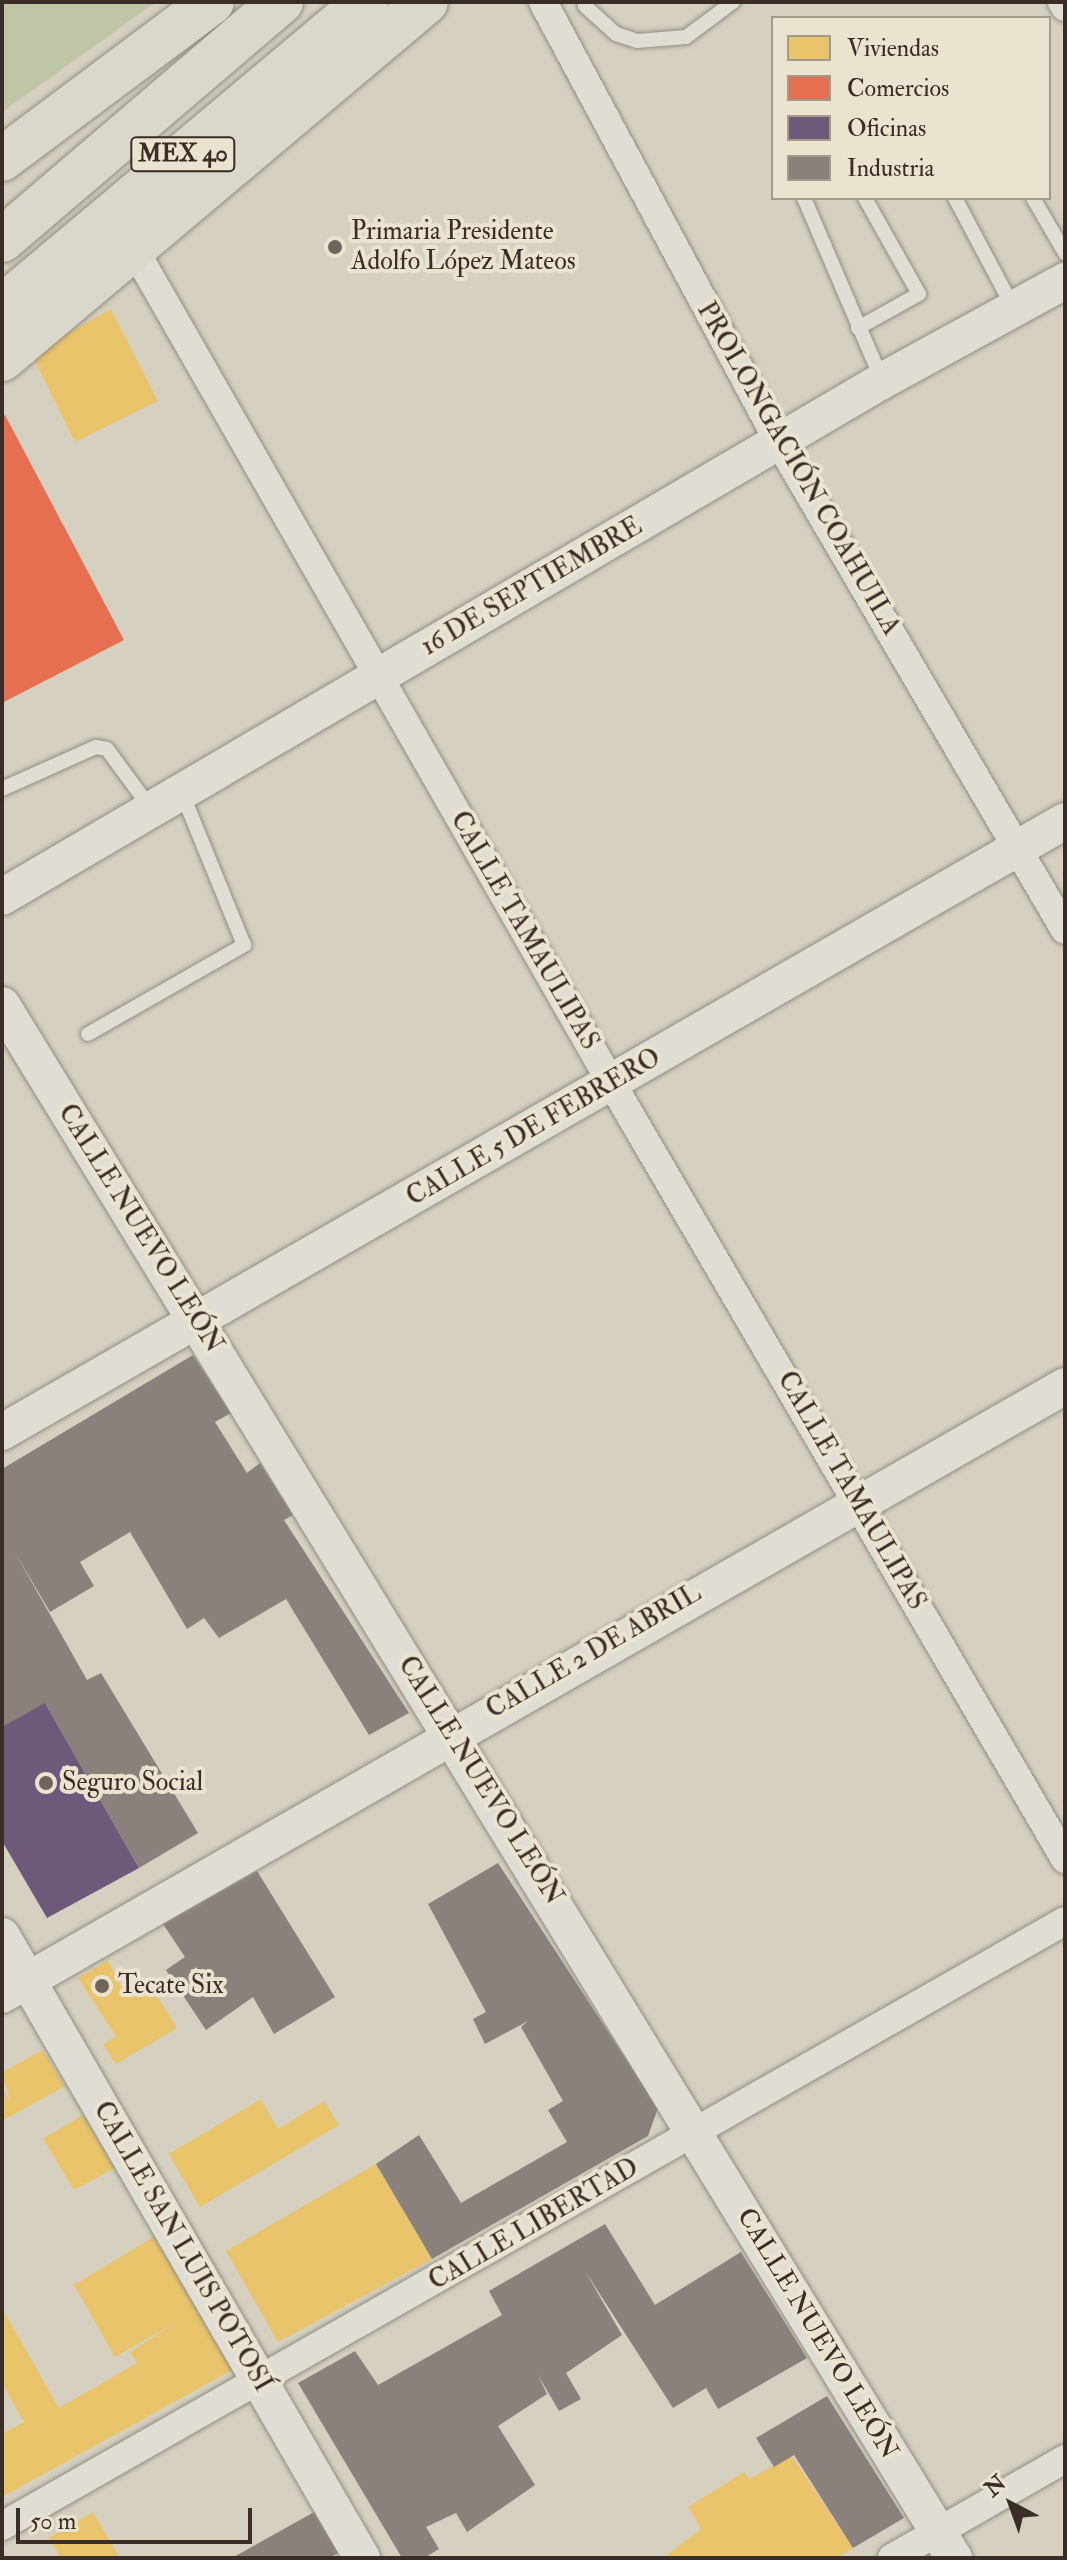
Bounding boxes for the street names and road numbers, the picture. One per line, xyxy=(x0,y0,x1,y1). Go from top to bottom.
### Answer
road number: MEX 40 xyxy=(129,134,237,174)
street label: PROLONGACIÓN COAHUILA xyxy=(690,297,906,641)
street label: 16 DE SEPTIEMBRE xyxy=(416,511,648,663)
street label: CALLE TAMAULIPAS xyxy=(443,806,605,1056)
street label: CALLE 5 DE FEBRERO xyxy=(402,1043,666,1213)
street label: CALLE NUEVO LEÓN xyxy=(51,1099,229,1359)
street label: CALLE TAMAULIPAS xyxy=(770,1366,932,1616)
street label: CALLE 2 DE ABRIL xyxy=(481,1578,707,1726)
street label: CALLE NUEVO LEÓN xyxy=(391,1651,569,1911)
street label: CALLE SAN LUIS POTOSÍ xyxy=(86,2096,278,2398)
street label: CALLE LIBERTAD xyxy=(424,2152,644,2298)
street label: CALLE NUEVO LEÓN xyxy=(730,2203,904,2465)

